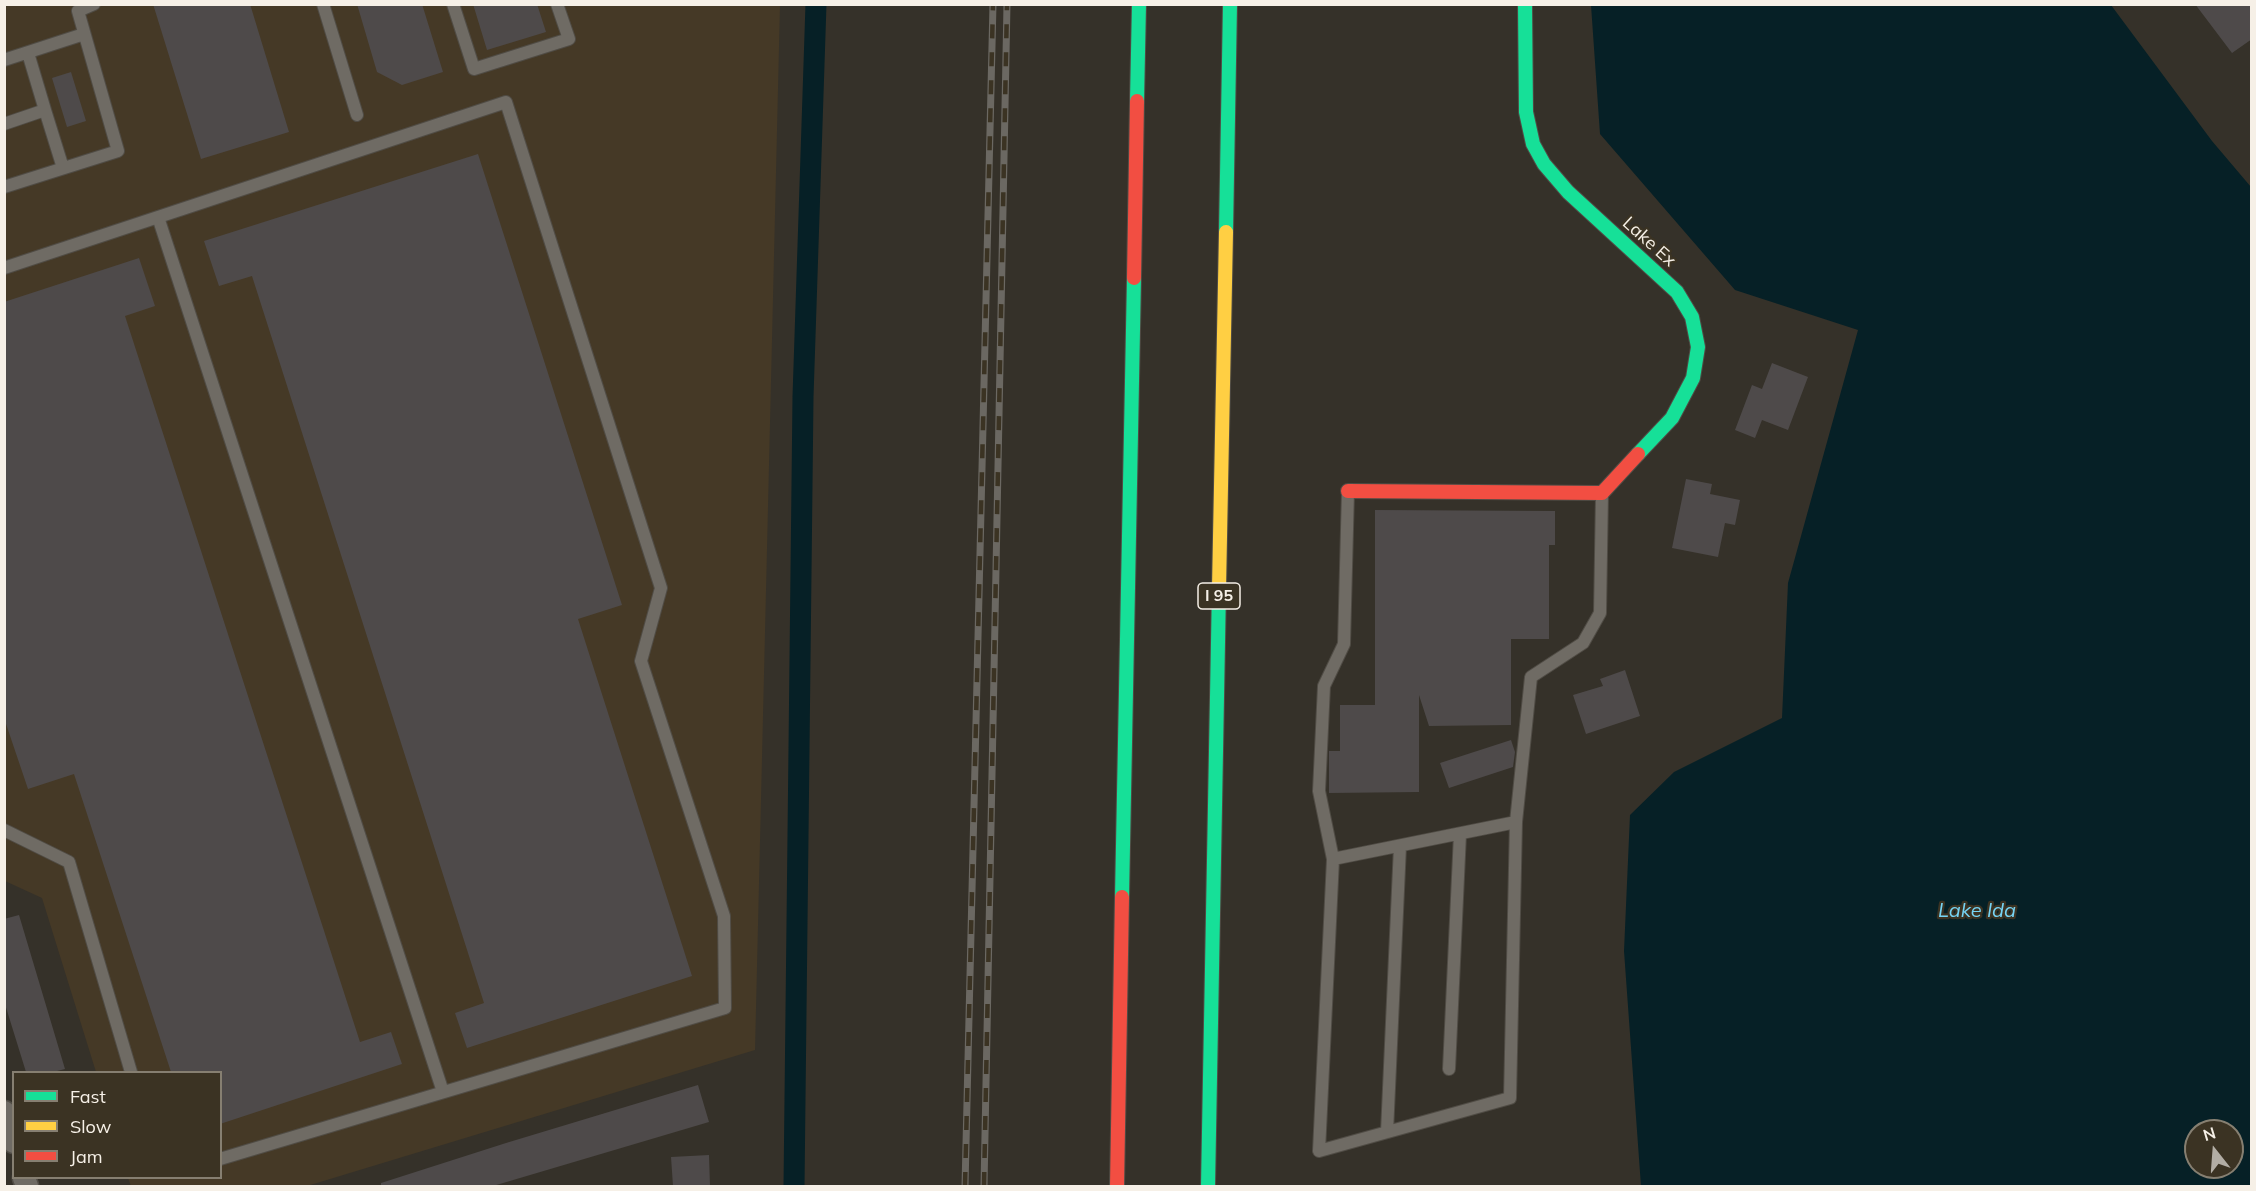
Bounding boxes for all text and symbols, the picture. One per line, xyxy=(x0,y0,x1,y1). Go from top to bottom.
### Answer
street label: Lake Ex xyxy=(1618,212,1680,272)
road number: I 95 xyxy=(1198,583,1240,609)
water label: Lake Ida xyxy=(1938,899,2016,923)
legend xyxy=(12,1071,222,1179)
text: Fast xyxy=(70,1085,106,1108)
text: Slow xyxy=(70,1115,111,1138)
north arrow xyxy=(2184,1119,2244,1179)
text: N xyxy=(2201,1122,2218,1145)
text: Jam xyxy=(70,1145,103,1168)

